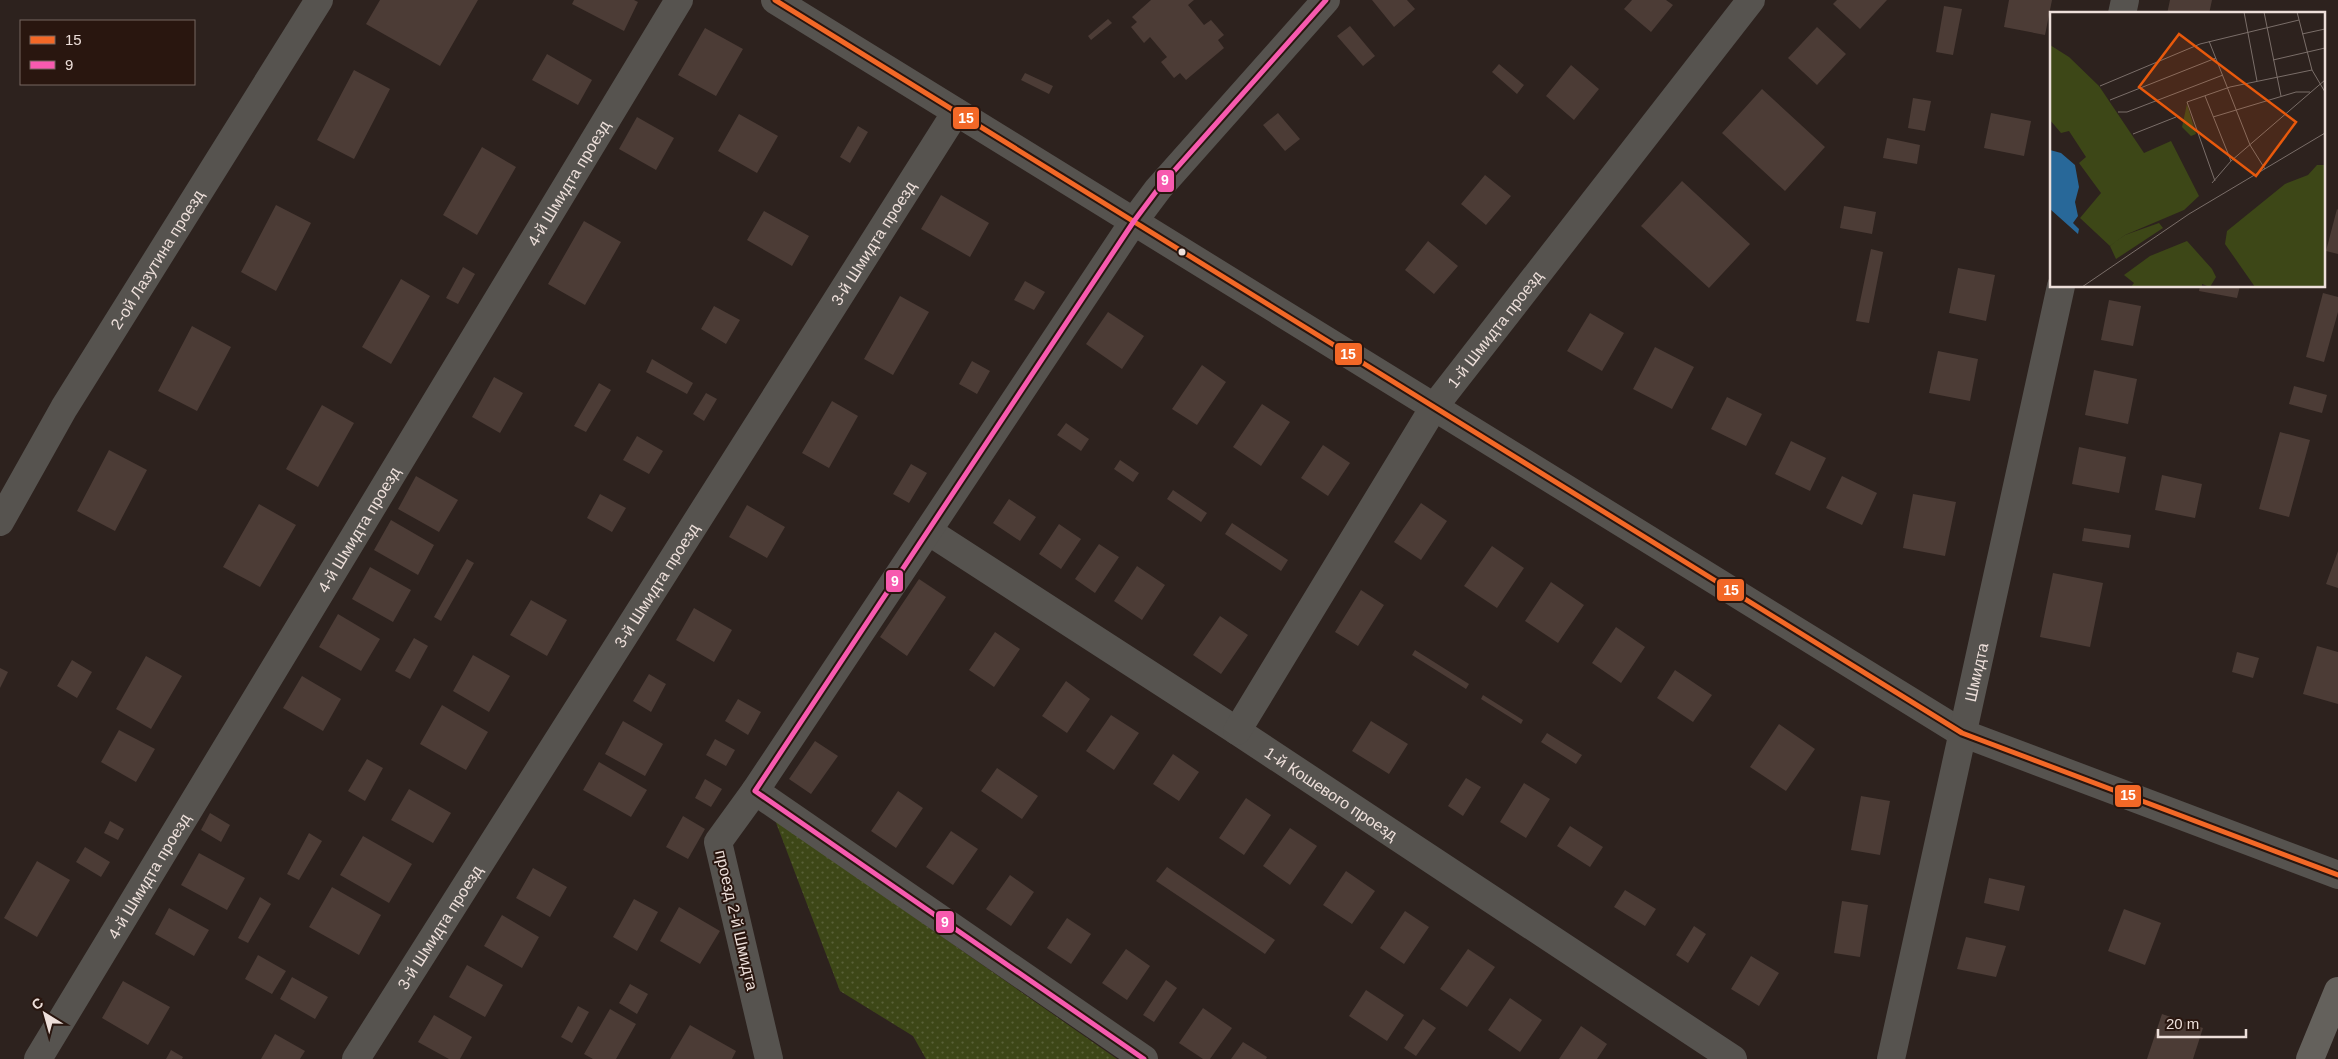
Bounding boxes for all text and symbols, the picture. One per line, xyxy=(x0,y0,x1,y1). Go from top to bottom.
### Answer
inset map xyxy=(2050,12,2326,288)
legend xyxy=(20,20,195,85)
text: 15 xyxy=(65,31,82,48)
text: 9 xyxy=(65,56,73,73)
line badge: 15 xyxy=(952,106,980,130)
text: 15 xyxy=(958,110,974,126)
street label: 4-й Шмидта проезд xyxy=(524,117,613,249)
line badge: 9 xyxy=(1156,169,1175,193)
text: 9 xyxy=(1161,172,1169,188)
street label: 3-й Шмидта проезд xyxy=(828,178,919,308)
street label: 2-ой Лазутина проезд xyxy=(108,186,207,332)
unlabelled marker xyxy=(1177,247,1187,257)
street label: 1-й Шмидта проезд xyxy=(1444,267,1546,391)
line badge: 15 xyxy=(1334,342,1363,366)
text: 15 xyxy=(1340,346,1356,362)
street label: 4-й Шмидта проезд xyxy=(315,463,404,595)
street label: 3-й Шмидта проезд xyxy=(611,520,703,651)
line badge: 9 xyxy=(885,569,904,593)
text: 9 xyxy=(891,573,899,589)
line badge: 15 xyxy=(1716,578,1745,602)
text: 15 xyxy=(1723,582,1739,598)
street label: Шмидта xyxy=(1962,641,1991,703)
street label: 1-й Кошевого проезд xyxy=(1262,744,1401,844)
line badge: 15 xyxy=(2114,784,2142,808)
text: 15 xyxy=(2120,787,2136,803)
street label: 4-й Шмидта проезд xyxy=(105,810,194,942)
street label: проезд 2-й Шмидта xyxy=(712,848,761,992)
street label: 3-й Шмидта проезд xyxy=(394,862,486,993)
line badge: 9 xyxy=(935,910,955,934)
text: 9 xyxy=(941,914,949,930)
north arrow xyxy=(20,989,70,1039)
text: С xyxy=(28,994,46,1013)
scale bar xyxy=(2158,1006,2246,1038)
text: 20 m xyxy=(2166,1015,2199,1032)

